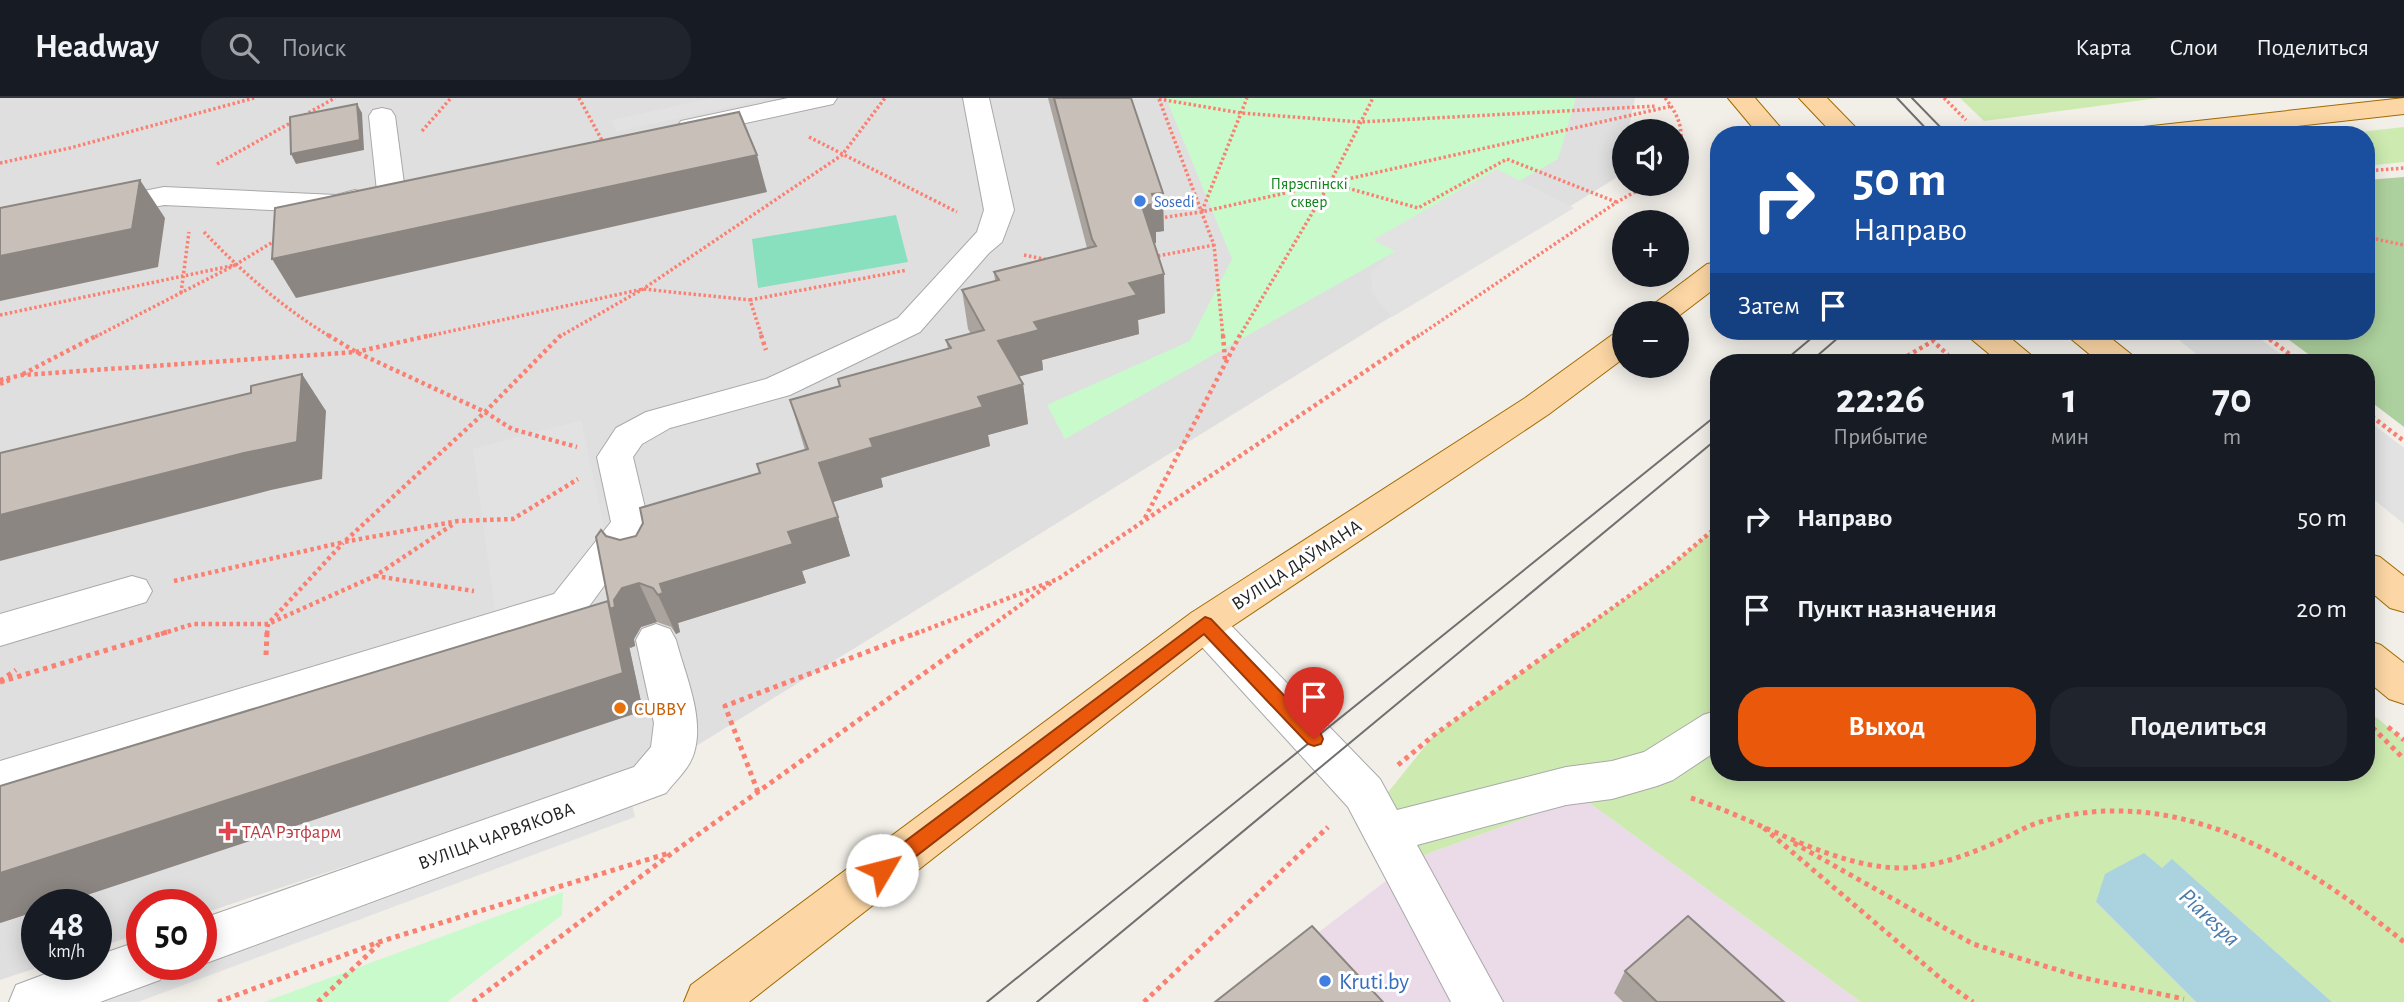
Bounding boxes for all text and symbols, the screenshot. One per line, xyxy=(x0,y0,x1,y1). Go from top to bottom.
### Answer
search box xyxy=(201,17,691,80)
icon: search xyxy=(225,29,263,67)
text: Headway xyxy=(35,31,159,64)
text: Поиск xyxy=(281,35,346,61)
text: Карта xyxy=(2075,36,2131,60)
text: Слои xyxy=(2169,36,2218,60)
text: Поделиться xyxy=(2256,36,2369,60)
map controls xyxy=(1612,119,1689,378)
button: sound xyxy=(1612,119,1689,196)
icon: right xyxy=(1738,154,1829,245)
text: 50 m xyxy=(1853,156,1947,205)
park label: Пярэспінскі сквер xyxy=(1270,176,1348,210)
marker: Sosedi xyxy=(1132,193,1148,209)
place label: Sosedi xyxy=(1154,194,1195,210)
button: + xyxy=(1612,210,1689,287)
text: Направо xyxy=(1853,214,1967,246)
icon: arrive xyxy=(1814,287,1852,325)
text: Затем xyxy=(1738,293,1800,319)
button: − xyxy=(1612,301,1689,378)
text: 22:26 xyxy=(1836,378,1925,420)
text: 1 xyxy=(2062,378,2077,420)
text: 70 xyxy=(2212,378,2252,420)
text: Прибытие xyxy=(1833,426,1928,449)
text: мин xyxy=(2051,426,2089,449)
text: m xyxy=(2223,426,2241,449)
icon: right xyxy=(1738,500,1776,538)
text: Направо xyxy=(1797,505,1892,531)
text: 50 m xyxy=(2297,505,2347,531)
street label: ВУЛІЦА ДАЎМАНА xyxy=(1228,516,1365,614)
icon: arrive xyxy=(1738,591,1776,629)
text: Пункт назначения xyxy=(1797,596,1997,622)
text: 20 m xyxy=(2296,596,2347,622)
pin xyxy=(1284,667,1344,739)
icon: arrive xyxy=(1295,678,1333,716)
button: Выход xyxy=(1738,687,2036,767)
button: Поделиться xyxy=(2050,687,2347,767)
marker: CUBBY xyxy=(612,700,628,716)
place label: CUBBY xyxy=(634,700,686,719)
street label: ВУЛІЦА ЧАРВЯКОВА xyxy=(416,799,577,873)
marker: ТАА Рэтфарм xyxy=(220,823,236,839)
place label: ТАА Рэтфарм xyxy=(242,823,342,842)
position arrow xyxy=(845,833,919,907)
water label: Piarespa xyxy=(2174,884,2244,951)
speed limit sign: 50 xyxy=(126,889,217,980)
text: 48 xyxy=(49,908,84,943)
text: km/h xyxy=(48,943,85,961)
place label: Kruti.by xyxy=(1339,971,1409,994)
marker: Kruti.by xyxy=(1317,973,1333,989)

